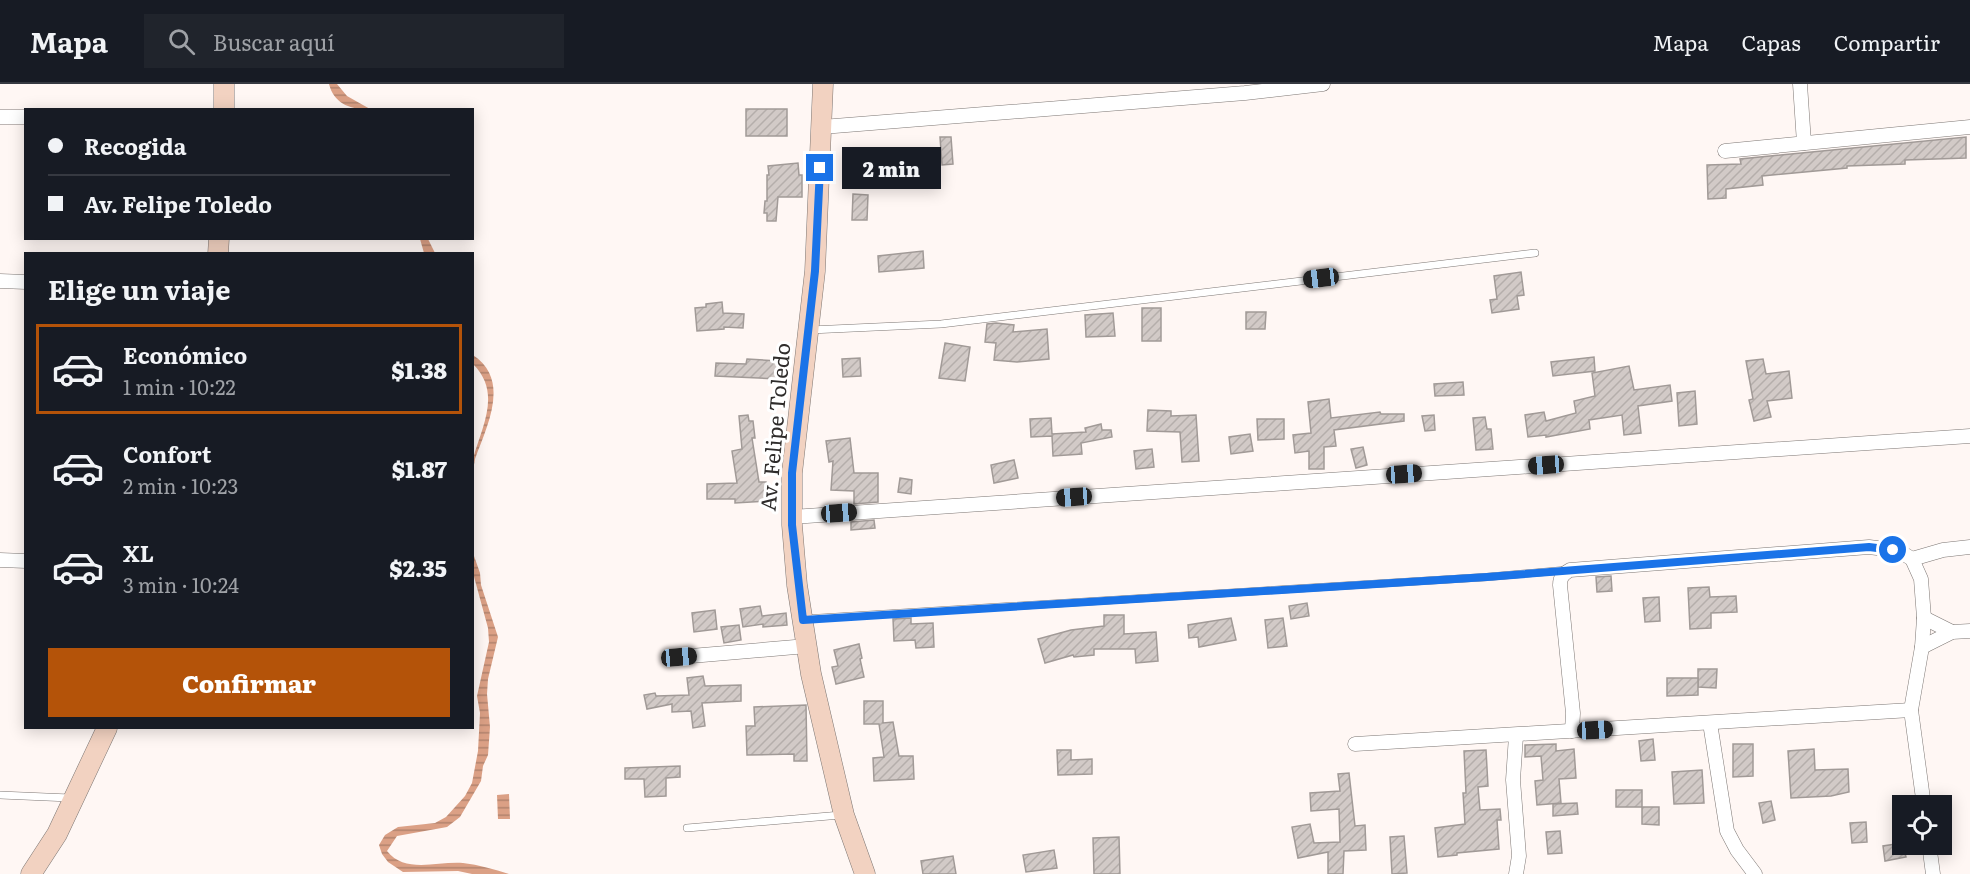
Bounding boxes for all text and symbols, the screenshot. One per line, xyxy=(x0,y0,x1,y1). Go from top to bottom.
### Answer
search box xyxy=(144,14,564,68)
text: Mapa xyxy=(30,20,108,62)
icon: search xyxy=(165,25,198,58)
text: Buscar aquí xyxy=(213,25,335,58)
text: Mapa xyxy=(1652,26,1709,57)
text: Capas xyxy=(1742,26,1801,57)
text: Compartir xyxy=(1834,26,1940,57)
text: Recogida xyxy=(84,129,186,162)
callout: 2 min xyxy=(841,147,940,189)
text: 2 min xyxy=(863,153,920,183)
route end xyxy=(806,154,833,181)
text: Av. Felipe Toledo xyxy=(84,187,272,220)
car xyxy=(1302,267,1340,289)
text: Elige un viaje xyxy=(48,268,231,308)
text: Económico xyxy=(123,338,247,371)
street label: Av. Felipe Toledo xyxy=(751,341,796,512)
icon: car xyxy=(51,342,105,396)
text: $1.38 xyxy=(391,353,447,386)
text: 1 min · 10:22 xyxy=(123,371,236,401)
text: Confort xyxy=(123,437,211,470)
icon: car xyxy=(51,441,105,495)
text: $1.87 xyxy=(392,452,447,485)
car xyxy=(1527,455,1565,475)
car xyxy=(1385,464,1423,484)
text: 2 min · 10:23 xyxy=(123,470,238,500)
car xyxy=(1055,487,1093,507)
car xyxy=(820,503,858,523)
text: XL xyxy=(123,536,154,569)
route start xyxy=(1879,536,1906,563)
icon: car xyxy=(51,540,105,594)
text: $2.35 xyxy=(389,551,447,584)
text: 3 min · 10:24 xyxy=(123,569,239,599)
car xyxy=(660,646,698,668)
button: Confirmar xyxy=(48,648,450,717)
car xyxy=(1577,720,1613,740)
map controls xyxy=(1892,795,1952,855)
button: locate xyxy=(1892,795,1952,855)

